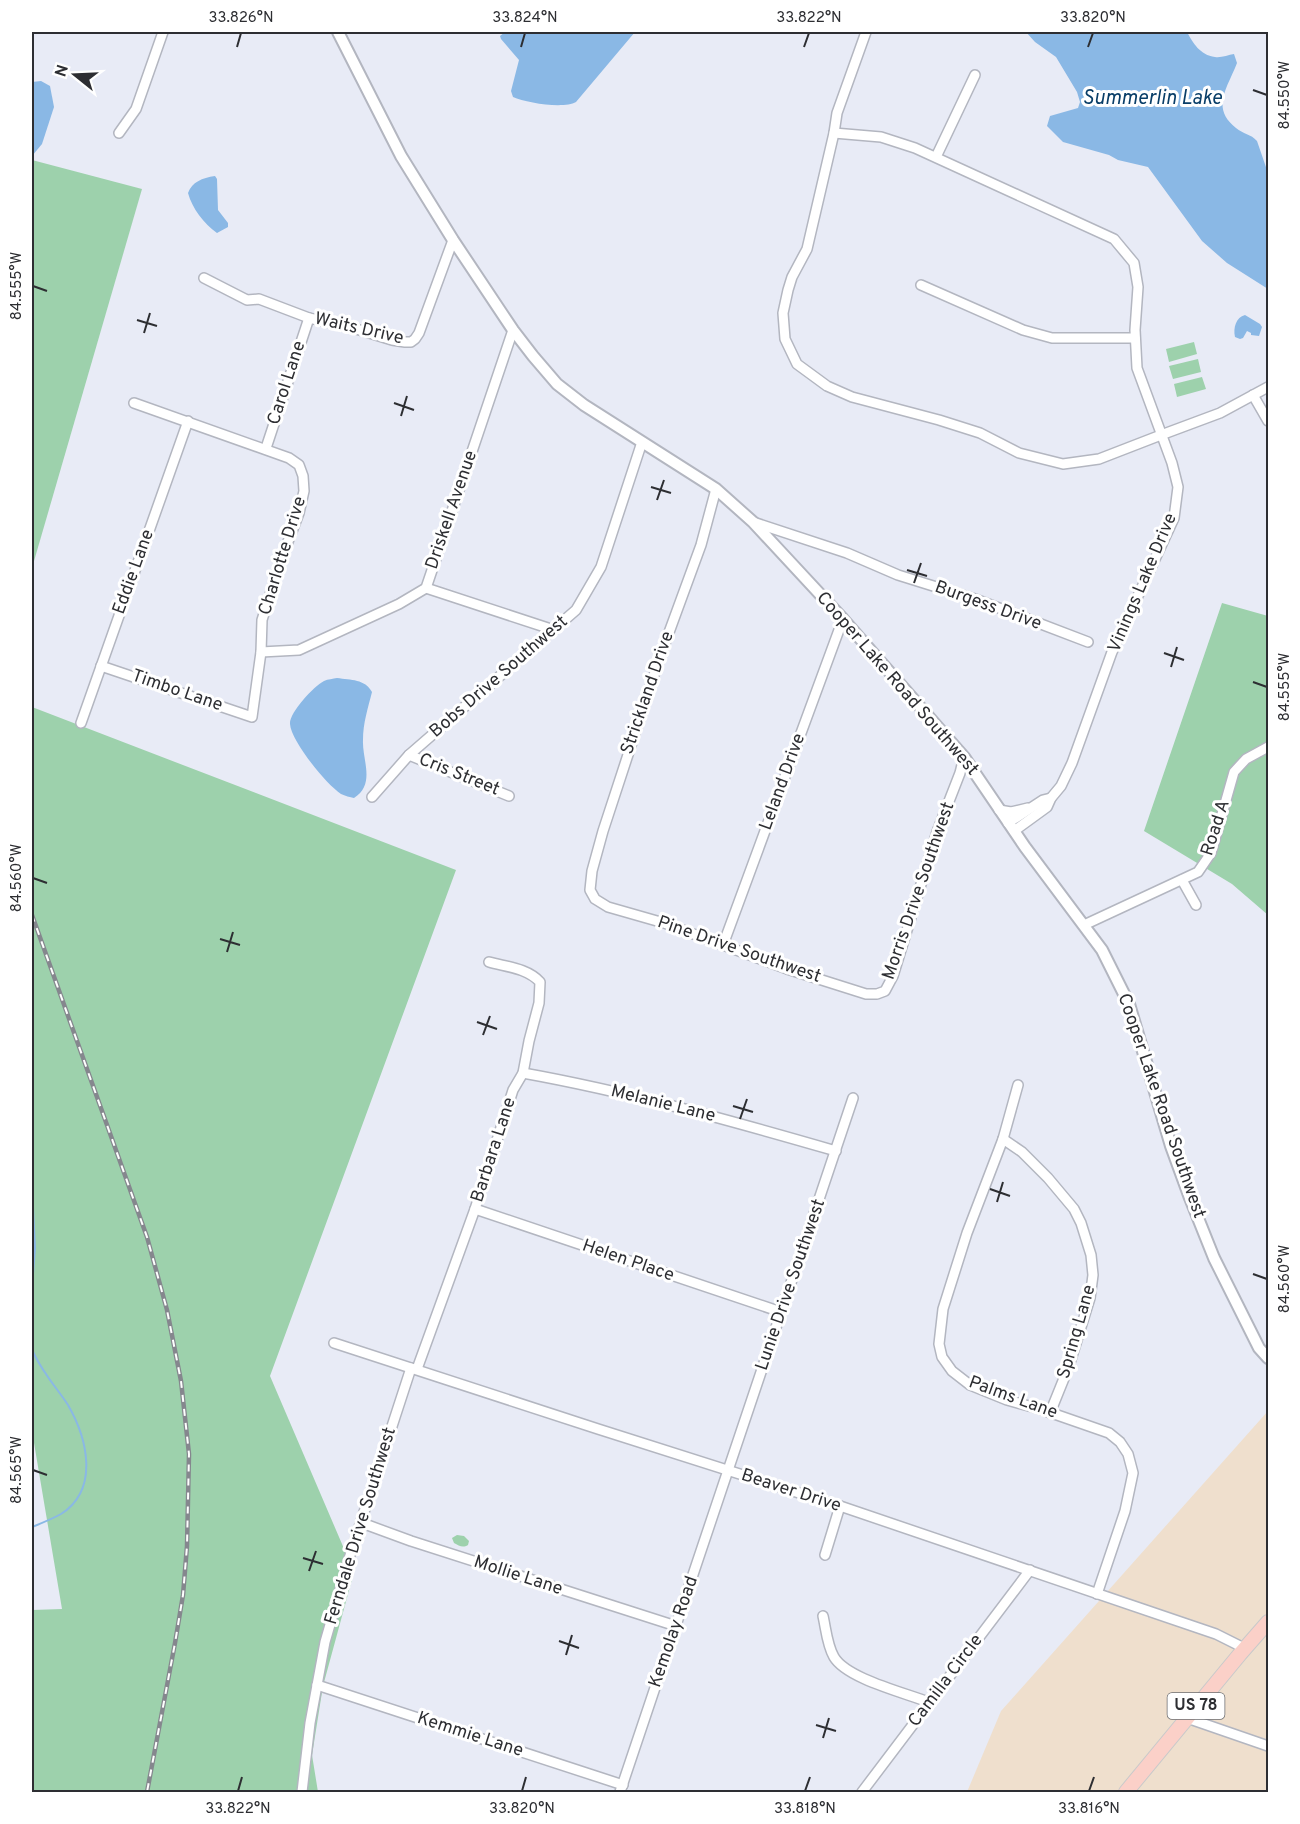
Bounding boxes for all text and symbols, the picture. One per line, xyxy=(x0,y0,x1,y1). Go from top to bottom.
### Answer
text: 33.826°N xyxy=(208,9,274,28)
text: 33.824°N xyxy=(492,9,558,28)
text: 33.822°N xyxy=(776,9,842,28)
text: 33.820°N xyxy=(1060,9,1126,28)
north arrow xyxy=(45,45,105,105)
text: 84.550°W xyxy=(1276,61,1295,129)
text: N xyxy=(51,62,74,80)
water label: Summerlin Lake xyxy=(1082,86,1222,112)
text: 84.555°W xyxy=(8,252,27,320)
street label: Waits Drive xyxy=(312,308,406,350)
street label: Carol Lane xyxy=(263,338,311,428)
street label: Driskell Avenue xyxy=(421,448,483,572)
street label: Charlotte Drive xyxy=(254,494,312,618)
street label: Vinings Lake Drive xyxy=(1103,510,1183,656)
street label: Eddie Lane xyxy=(108,526,160,618)
street label: Burgess Drive xyxy=(931,576,1045,636)
street label: Cooper Lake Road Southwest xyxy=(811,587,983,781)
street label: Bobs Drive Southwest xyxy=(425,611,573,743)
street label: Strickland Drive xyxy=(616,628,680,758)
text: 84.555°W xyxy=(1276,653,1295,721)
street label: Timbo Lane xyxy=(128,665,226,717)
street label: Leland Drive xyxy=(755,730,811,834)
street label: Cris Street xyxy=(415,748,503,802)
street label: Road A xyxy=(1196,797,1236,859)
street label: Morris Drive Southwest xyxy=(878,799,960,983)
text: 84.560°W xyxy=(8,844,27,912)
street label: Pine Drive Southwest xyxy=(654,911,824,989)
street label: Cooper Lake Road Southwest xyxy=(1112,991,1210,1221)
street label: Melanie Lane xyxy=(608,1080,718,1128)
street label: Barbara Lane xyxy=(466,1095,522,1205)
street label: Lunie Drive Southwest xyxy=(751,1196,831,1374)
street label: Helen Place xyxy=(579,1235,677,1287)
text: 84.560°W xyxy=(1276,1245,1295,1313)
street label: Spring Lane xyxy=(1053,1282,1101,1382)
street label: Palms Lane xyxy=(965,1371,1061,1425)
street label: Ferndale Drive Southwest xyxy=(320,1424,402,1628)
text: 84.565°W xyxy=(8,1436,27,1504)
street label: Beaver Drive xyxy=(738,1464,844,1518)
street label: Mollie Lane xyxy=(471,1551,565,1601)
street label: Kemolay Road xyxy=(644,1573,704,1691)
street label: Camilla Circle xyxy=(904,1630,988,1732)
road number: US 78 xyxy=(1168,1693,1224,1719)
street label: Kemmie Lane xyxy=(414,1707,526,1763)
text: 33.822°N xyxy=(205,1800,271,1819)
text: 33.820°N xyxy=(489,1800,555,1819)
text: 33.818°N xyxy=(774,1800,836,1819)
text: 33.816°N xyxy=(1058,1800,1120,1819)

